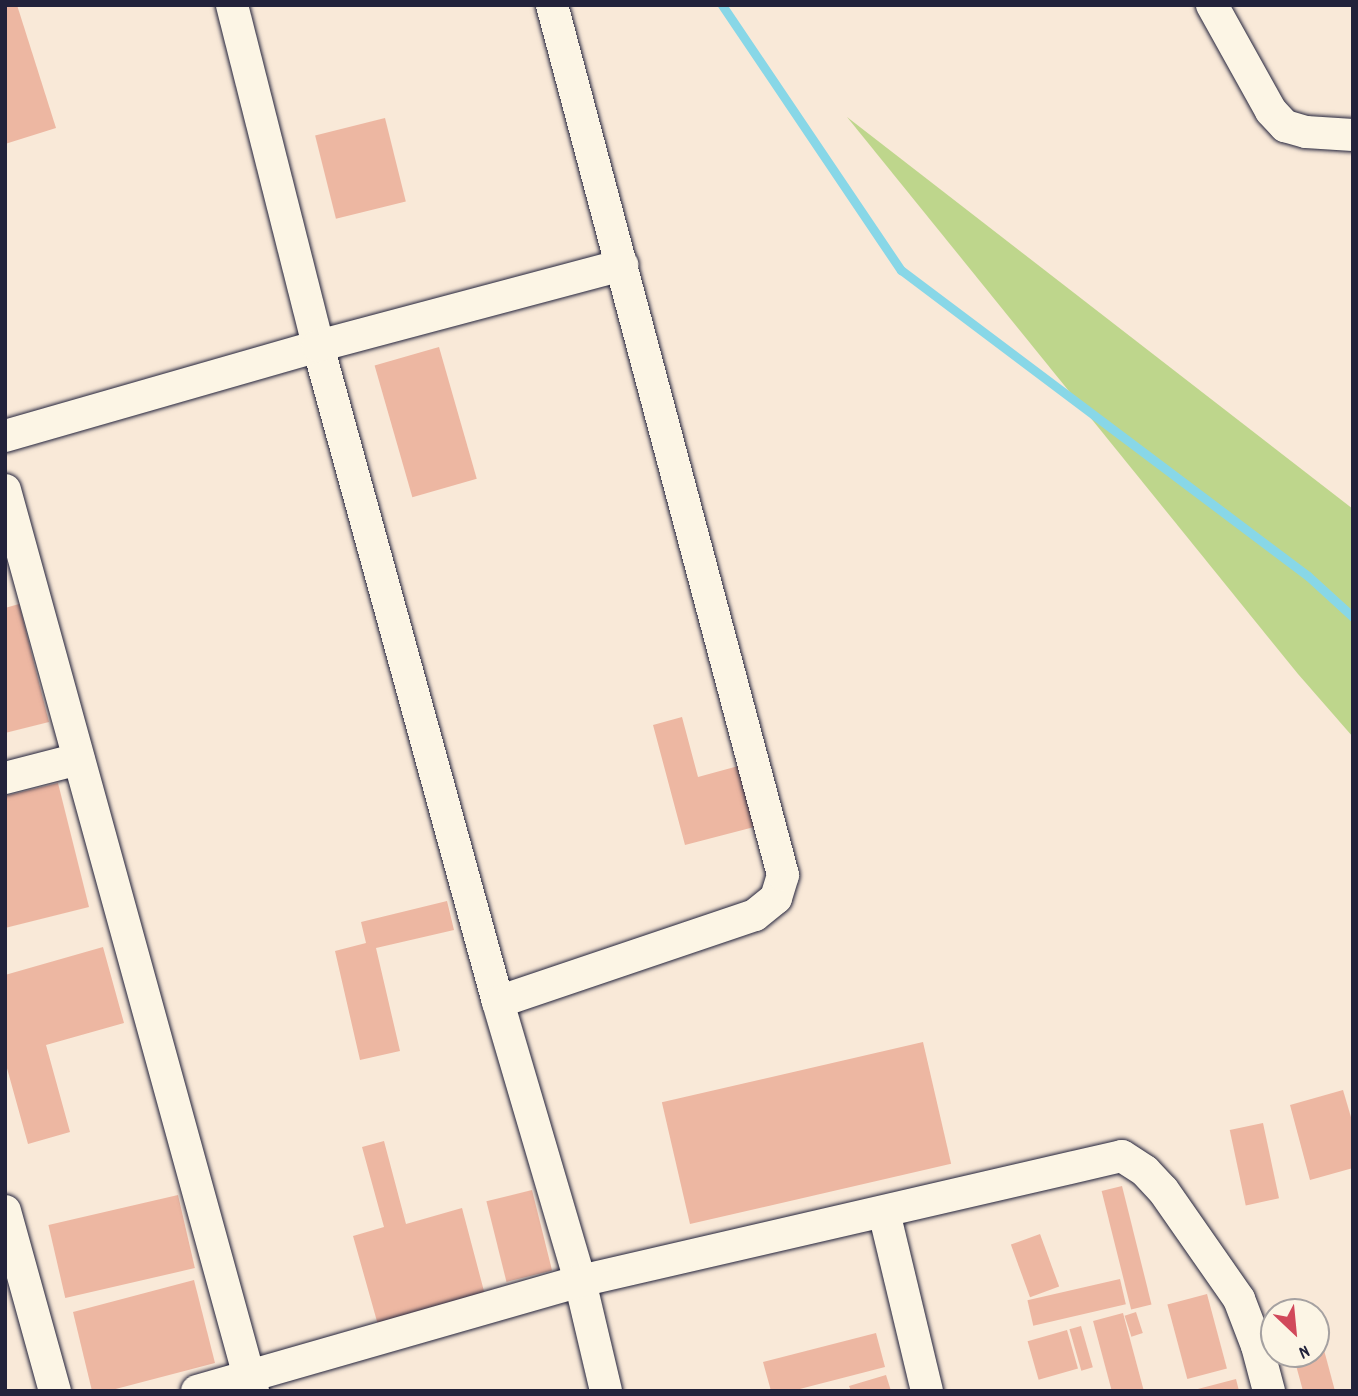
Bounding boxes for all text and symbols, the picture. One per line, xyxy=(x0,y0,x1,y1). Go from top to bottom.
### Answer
north arrow xyxy=(1260,1298,1330,1368)
text: N xyxy=(1293,1336,1314,1365)

